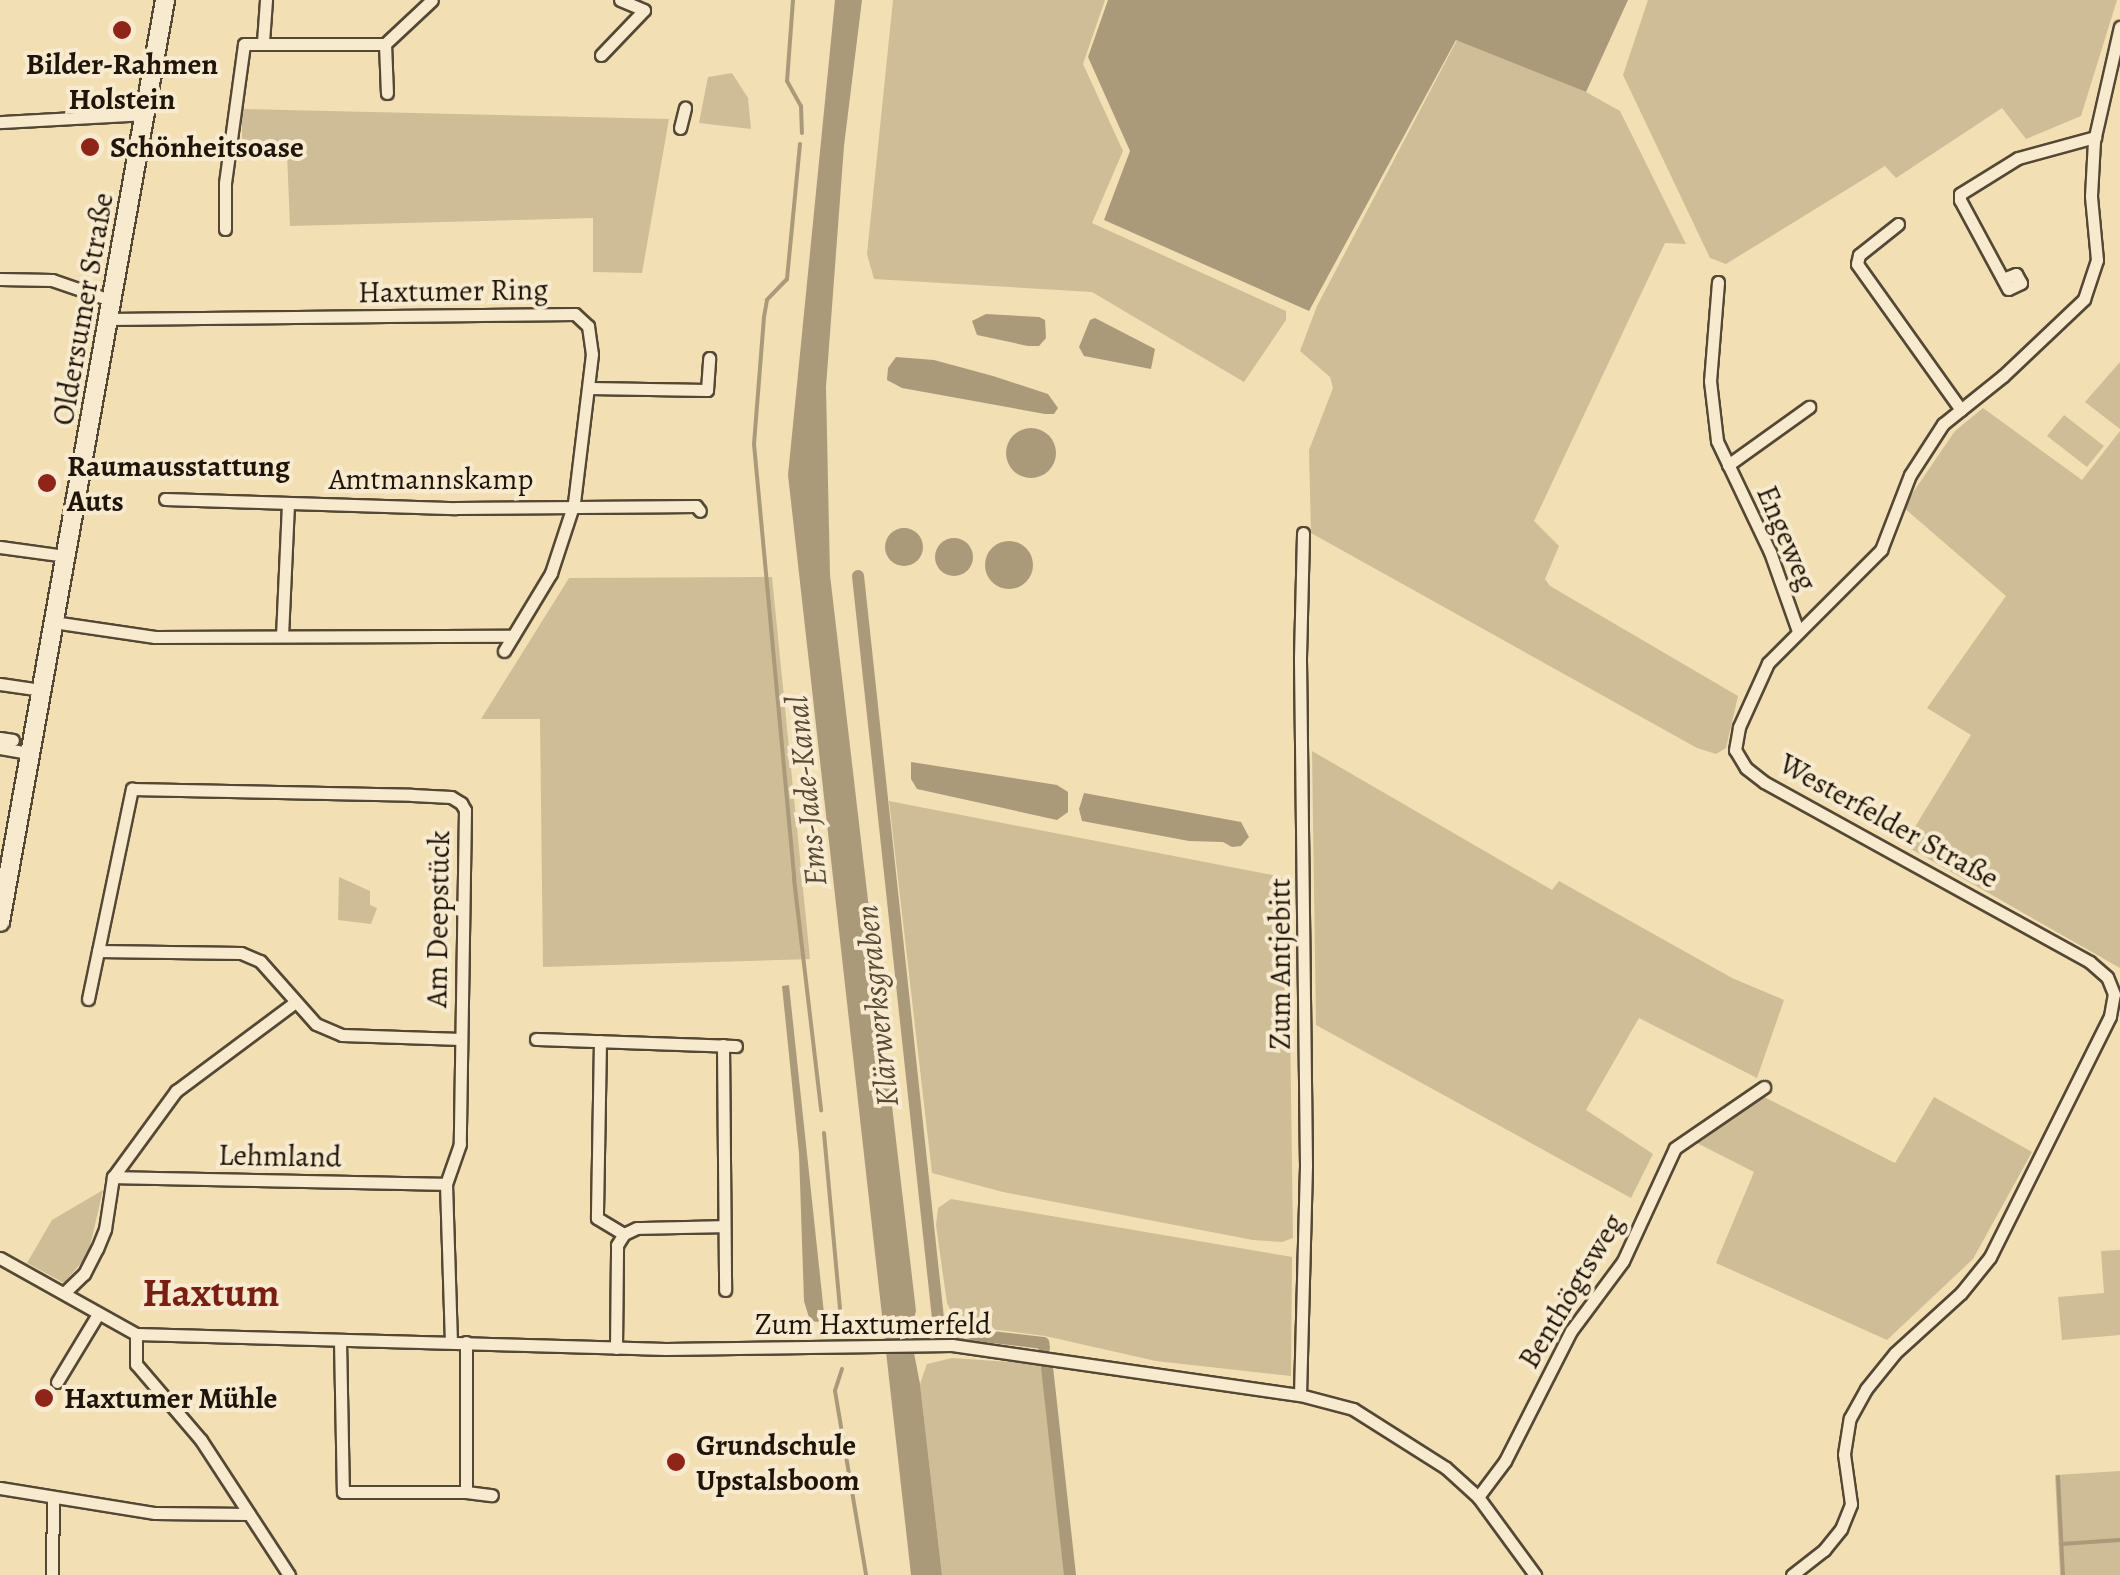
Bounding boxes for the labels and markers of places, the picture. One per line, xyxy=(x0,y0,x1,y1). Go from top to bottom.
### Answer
marker: Bilder-Rahmen Holstein xyxy=(111,19,133,41)
place label: Bilder-Rahmen Holstein xyxy=(26,46,218,116)
place label: Schönheitsoase xyxy=(110,129,304,165)
marker: Schönheitsoase xyxy=(79,136,101,158)
place label: Raumausstattung Auts xyxy=(67,448,290,518)
marker: Raumausstattung Auts xyxy=(36,472,58,494)
place label: Haxtumer Mühle xyxy=(64,1380,277,1416)
marker: Haxtumer Mühle xyxy=(33,1387,55,1409)
place label: Grundschule Upstalsboom xyxy=(696,1427,860,1498)
marker: Grundschule Upstalsboom xyxy=(665,1451,687,1473)

